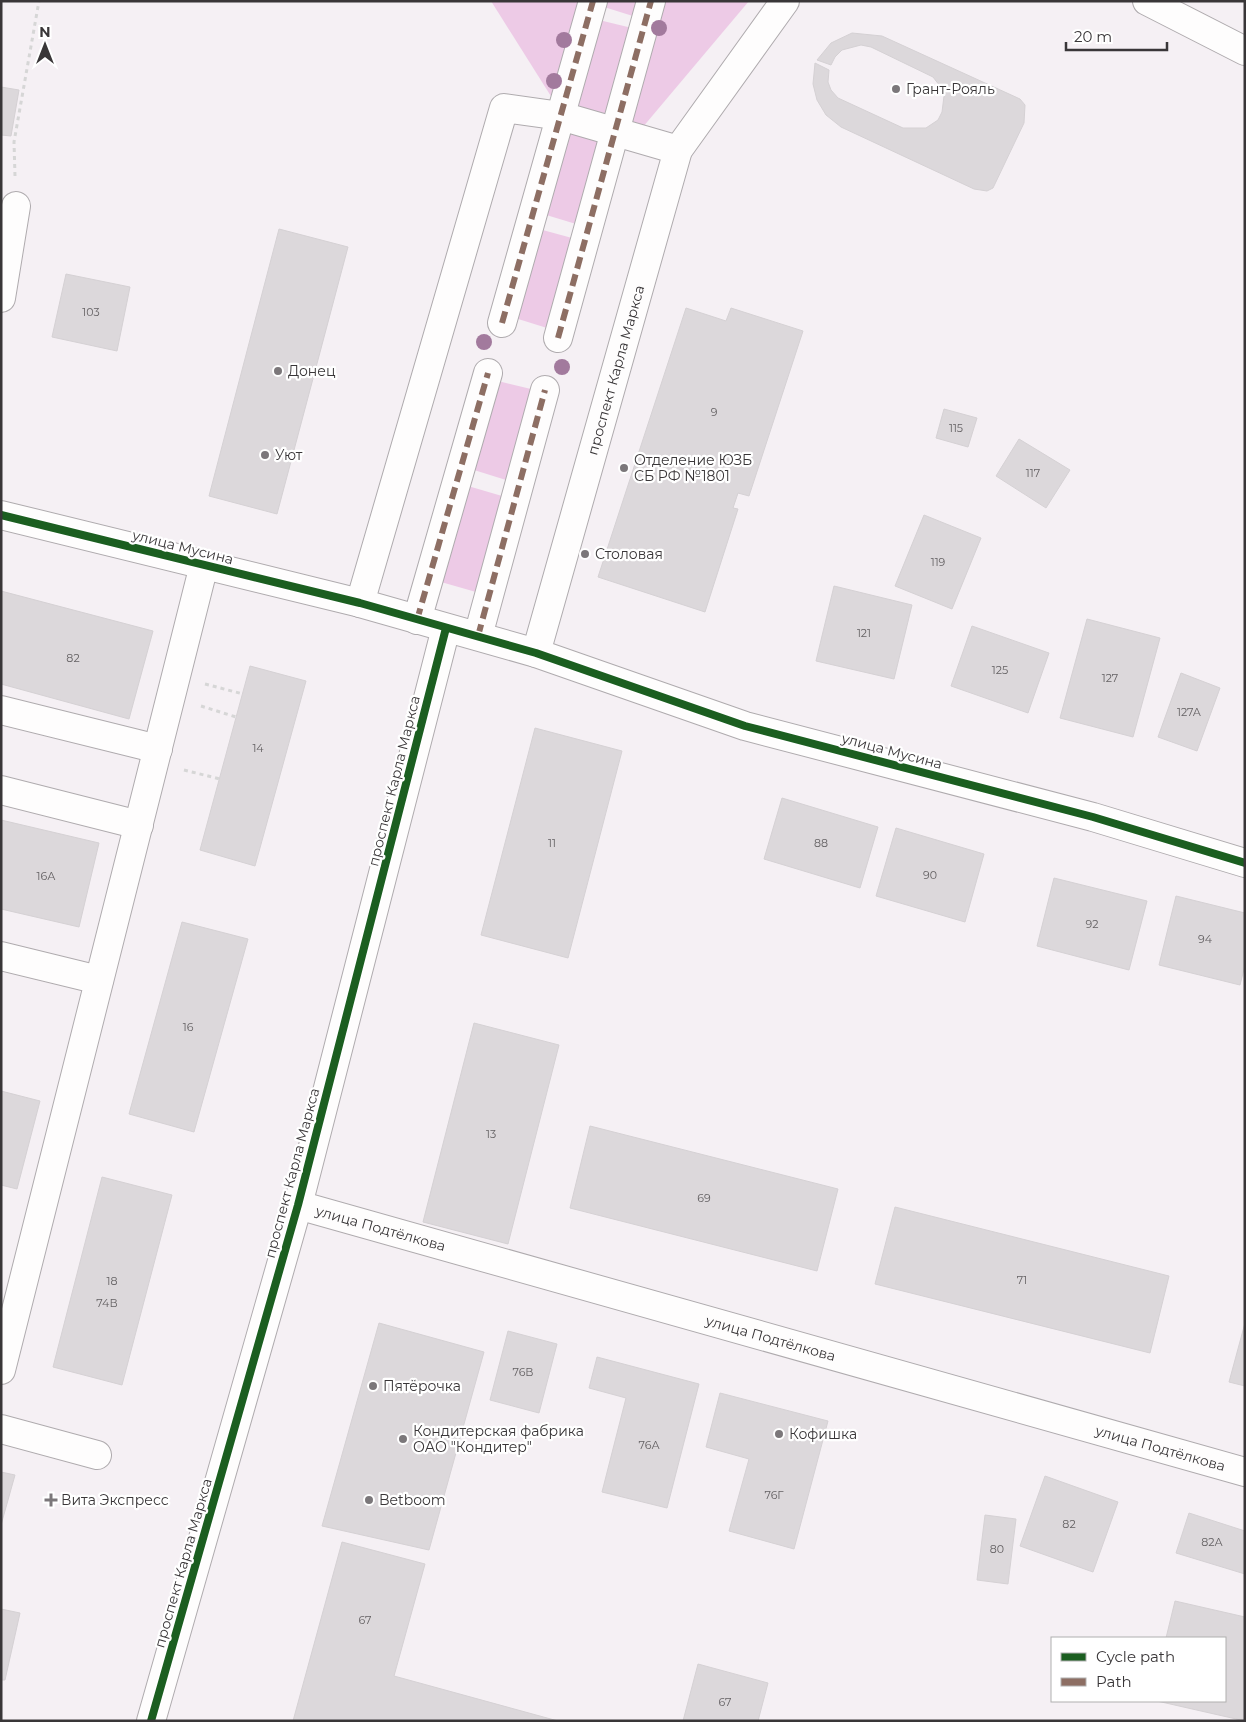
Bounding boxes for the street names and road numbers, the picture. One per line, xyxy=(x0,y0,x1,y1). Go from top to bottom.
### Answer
street label: проспект Карла Маркса xyxy=(583,283,648,457)
street label: улица Мусина xyxy=(130,525,235,568)
street label: проспект Карла Маркса xyxy=(364,694,424,868)
street label: улица Мусина xyxy=(839,729,944,773)
street label: проспект Карла Маркса xyxy=(261,1086,323,1260)
street label: улица Подтёлкова xyxy=(313,1201,448,1255)
street label: улица Подтёлкова xyxy=(703,1311,838,1365)
street label: улица Подтёлкова xyxy=(1092,1421,1227,1475)
street label: проспект Карла Маркса xyxy=(150,1476,216,1650)

